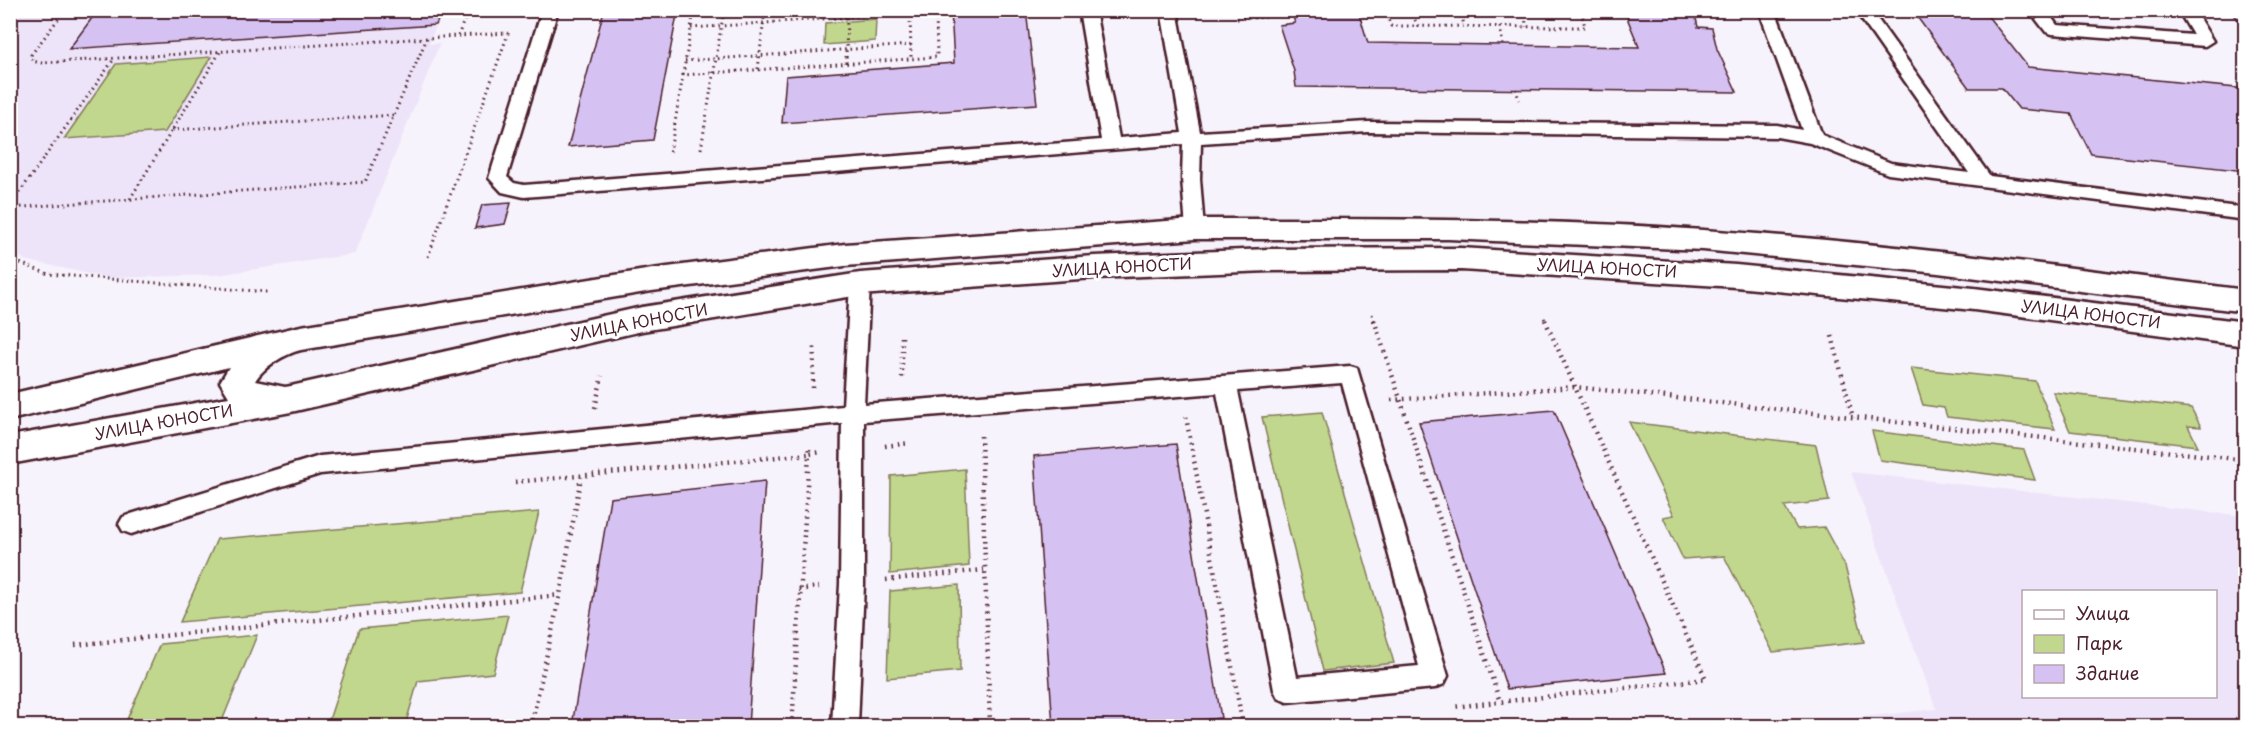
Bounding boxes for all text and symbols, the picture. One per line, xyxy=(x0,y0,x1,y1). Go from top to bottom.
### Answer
street label: УЛИЦА ЮНОСТИ xyxy=(1051,250,1193,282)
street label: УЛИЦА ЮНОСТИ xyxy=(1536,251,1678,283)
street label: УЛИЦА ЮНОСТИ xyxy=(2020,293,2162,333)
street label: УЛИЦА ЮНОСТИ xyxy=(568,296,710,346)
street label: УЛИЦА ЮНОСТИ xyxy=(93,397,235,445)
legend xyxy=(2022,590,2217,698)
text: Улица xyxy=(2076,599,2130,626)
text: Парк xyxy=(2076,629,2123,656)
text: Здание xyxy=(2076,659,2139,686)

